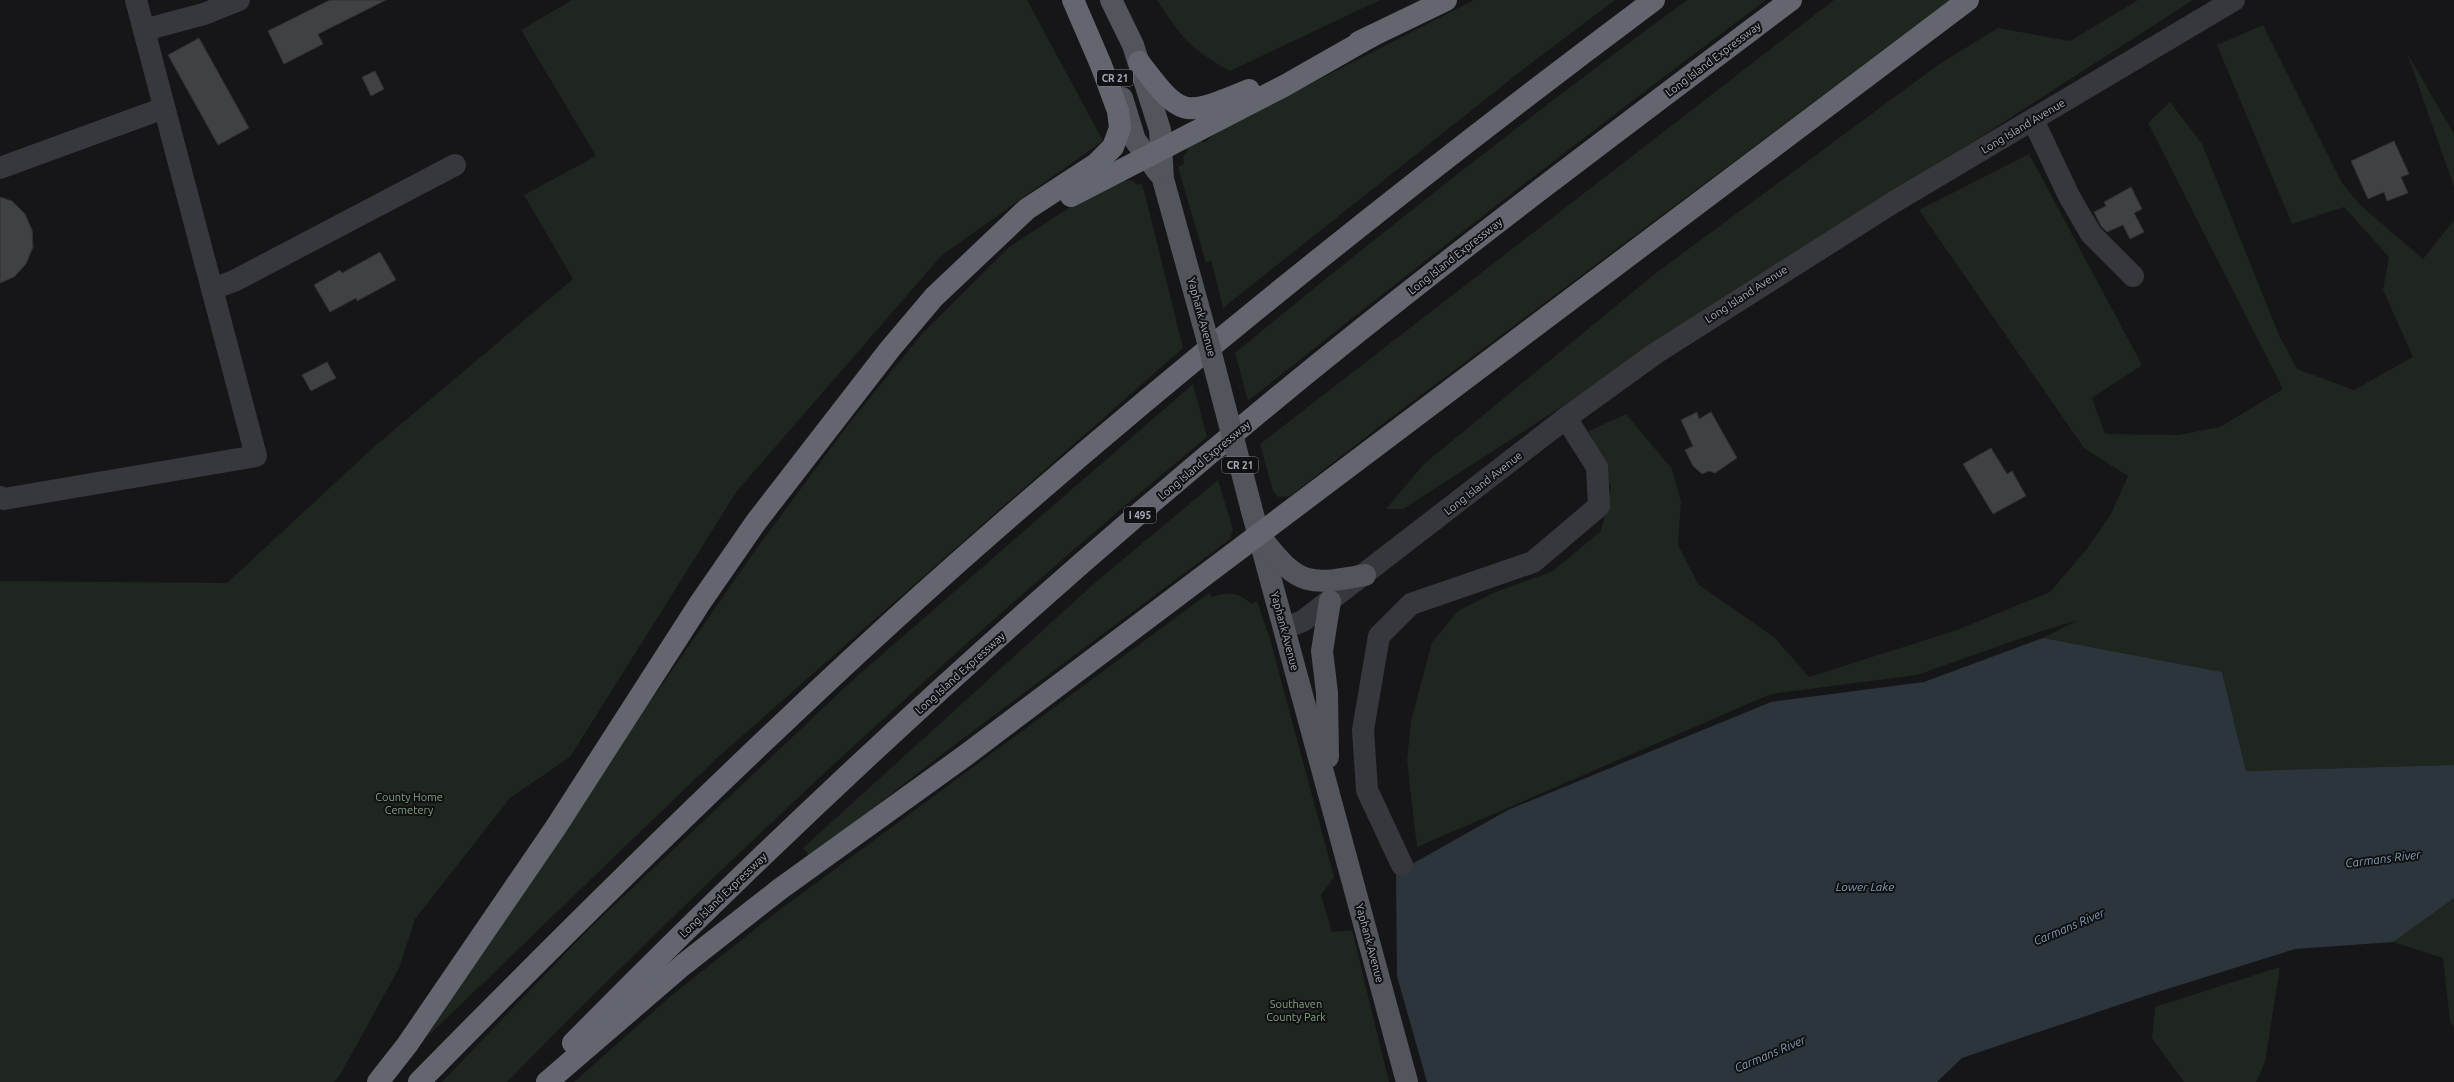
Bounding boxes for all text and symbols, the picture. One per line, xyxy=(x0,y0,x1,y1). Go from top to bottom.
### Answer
street label: Long Island Expressway xyxy=(1663,19,1764,99)
road number: CR 21 xyxy=(1097,70,1133,86)
street label: Long Island Avenue xyxy=(1979,96,2067,156)
street label: Long Island Expressway xyxy=(1406,215,1505,296)
street label: Long Island Avenue xyxy=(1703,263,1789,325)
street label: Yaphank Avenue xyxy=(1186,276,1218,358)
street label: Long Island Expressway xyxy=(1156,418,1253,502)
street label: Long Island Avenue xyxy=(1442,449,1524,517)
road number: CR 21 xyxy=(1222,457,1258,473)
road number: I 495 xyxy=(1124,507,1156,523)
street label: Yaphank Avenue xyxy=(1269,590,1301,672)
street label: Long Island Expressway xyxy=(913,629,1008,716)
park label: County Home Cemetery xyxy=(375,791,443,816)
water label: Carmans River xyxy=(2344,847,2422,870)
street label: Long Island Expressway xyxy=(677,850,769,940)
water label: Lower Lake xyxy=(1836,880,1894,893)
street label: Yaphank Avenue xyxy=(1354,902,1386,984)
water label: Carmans River xyxy=(2031,906,2107,947)
park label: Southaven County Park xyxy=(1266,998,1326,1023)
water label: Carmans River xyxy=(1732,1033,1808,1074)

